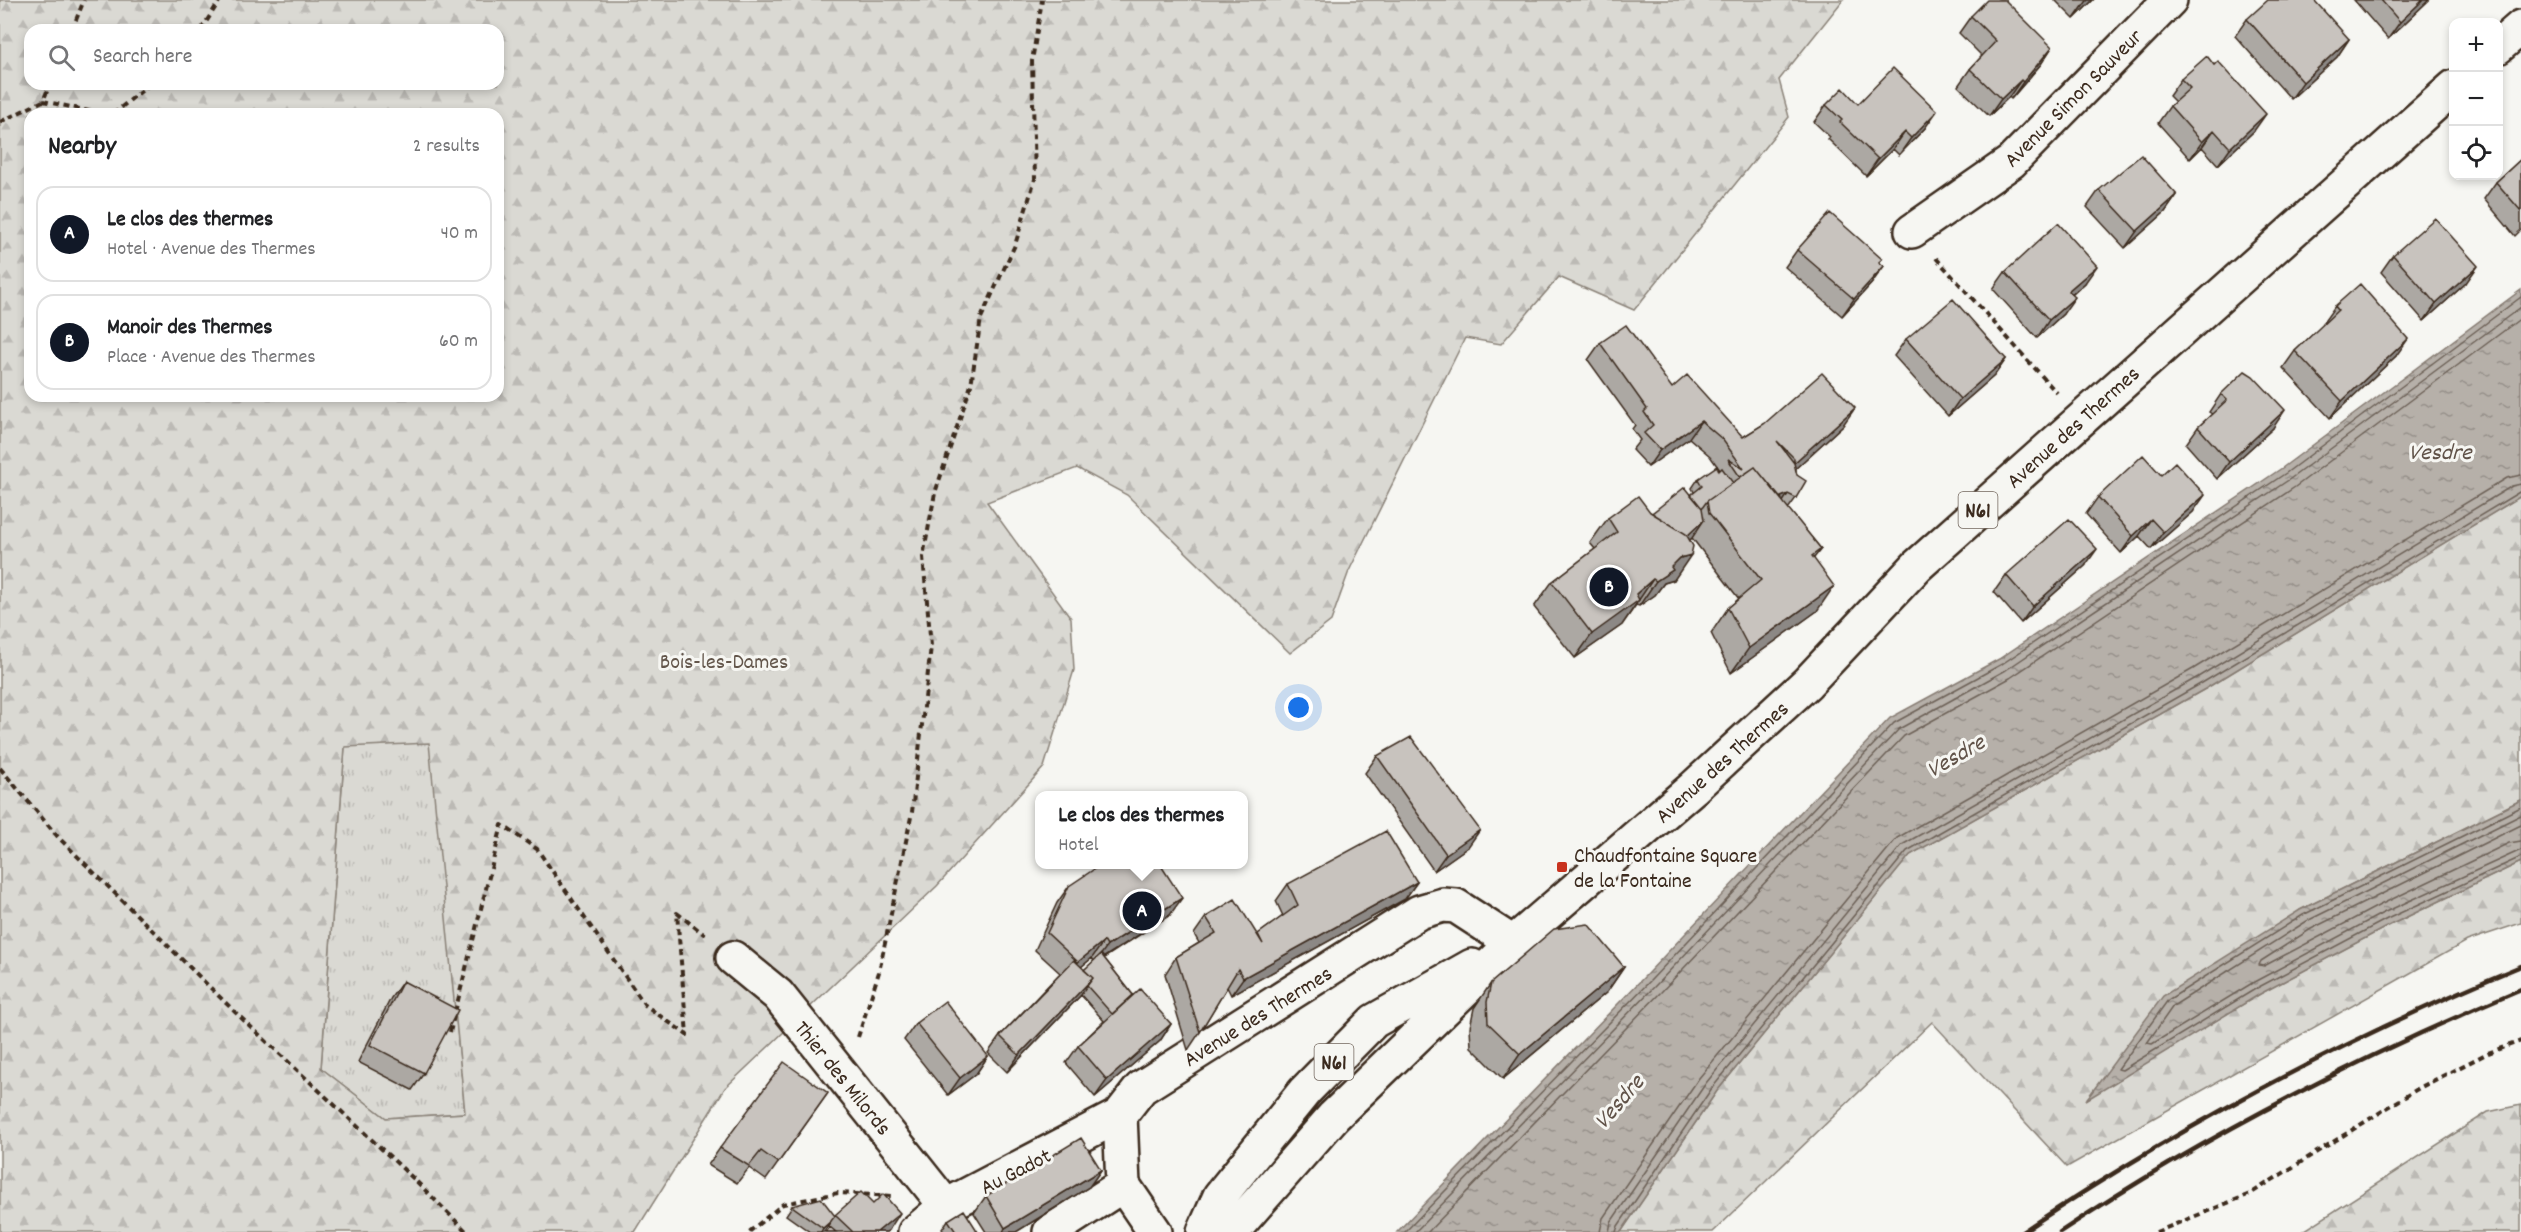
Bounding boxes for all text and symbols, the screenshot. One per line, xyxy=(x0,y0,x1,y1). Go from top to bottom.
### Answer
map controls xyxy=(2449,18,2503,180)
button: + xyxy=(2449,18,2503,72)
street label: Avenue Simon Sauveur xyxy=(1998,22,2151,176)
search box xyxy=(24,24,504,90)
icon: search xyxy=(45,41,78,74)
text: Search here xyxy=(93,42,192,73)
button: − xyxy=(2449,72,2503,126)
button: locate xyxy=(2449,126,2503,180)
text: Nearby xyxy=(48,129,116,166)
text: 2 results xyxy=(413,133,480,161)
text: Le clos des thermes xyxy=(107,205,273,236)
text: A xyxy=(64,220,75,248)
text: 40 m xyxy=(440,220,478,248)
text: Hotel · Avenue des Thermes xyxy=(107,236,316,264)
text: Manoir des Thermes xyxy=(107,313,272,344)
text: B xyxy=(65,328,74,356)
text: 60 m xyxy=(439,328,478,356)
text: Place · Avenue des Thermes xyxy=(107,344,316,372)
street label: Avenue des Thermes xyxy=(2001,360,2148,497)
water label: Vesdre xyxy=(2409,437,2473,471)
road number: N61 xyxy=(1958,492,1998,528)
pin: B xyxy=(1590,564,1628,610)
park label: Bois-les-Dames xyxy=(660,648,788,679)
your location xyxy=(1284,693,1313,722)
street label: Avenue des Thermes xyxy=(1650,695,1797,832)
water label: Vesdre xyxy=(1921,726,1993,788)
popup xyxy=(1035,791,1248,869)
text: Le clos des thermes xyxy=(1058,801,1225,832)
text: Hotel xyxy=(1058,832,1098,860)
place label: Chaudfontaine Square de la Fontaine xyxy=(1574,842,1757,898)
marker: Chaudfontaine Square de la Fontaine xyxy=(1555,860,1569,874)
pin: A xyxy=(1122,888,1162,934)
street label: Avenue des Thermes xyxy=(1178,960,1339,1076)
street label: Thier des Milords xyxy=(785,1015,897,1143)
road number: N61 xyxy=(1314,1044,1354,1080)
water label: Vesdre xyxy=(1587,1067,1655,1138)
street label: Au Gadot xyxy=(976,1142,1058,1204)

